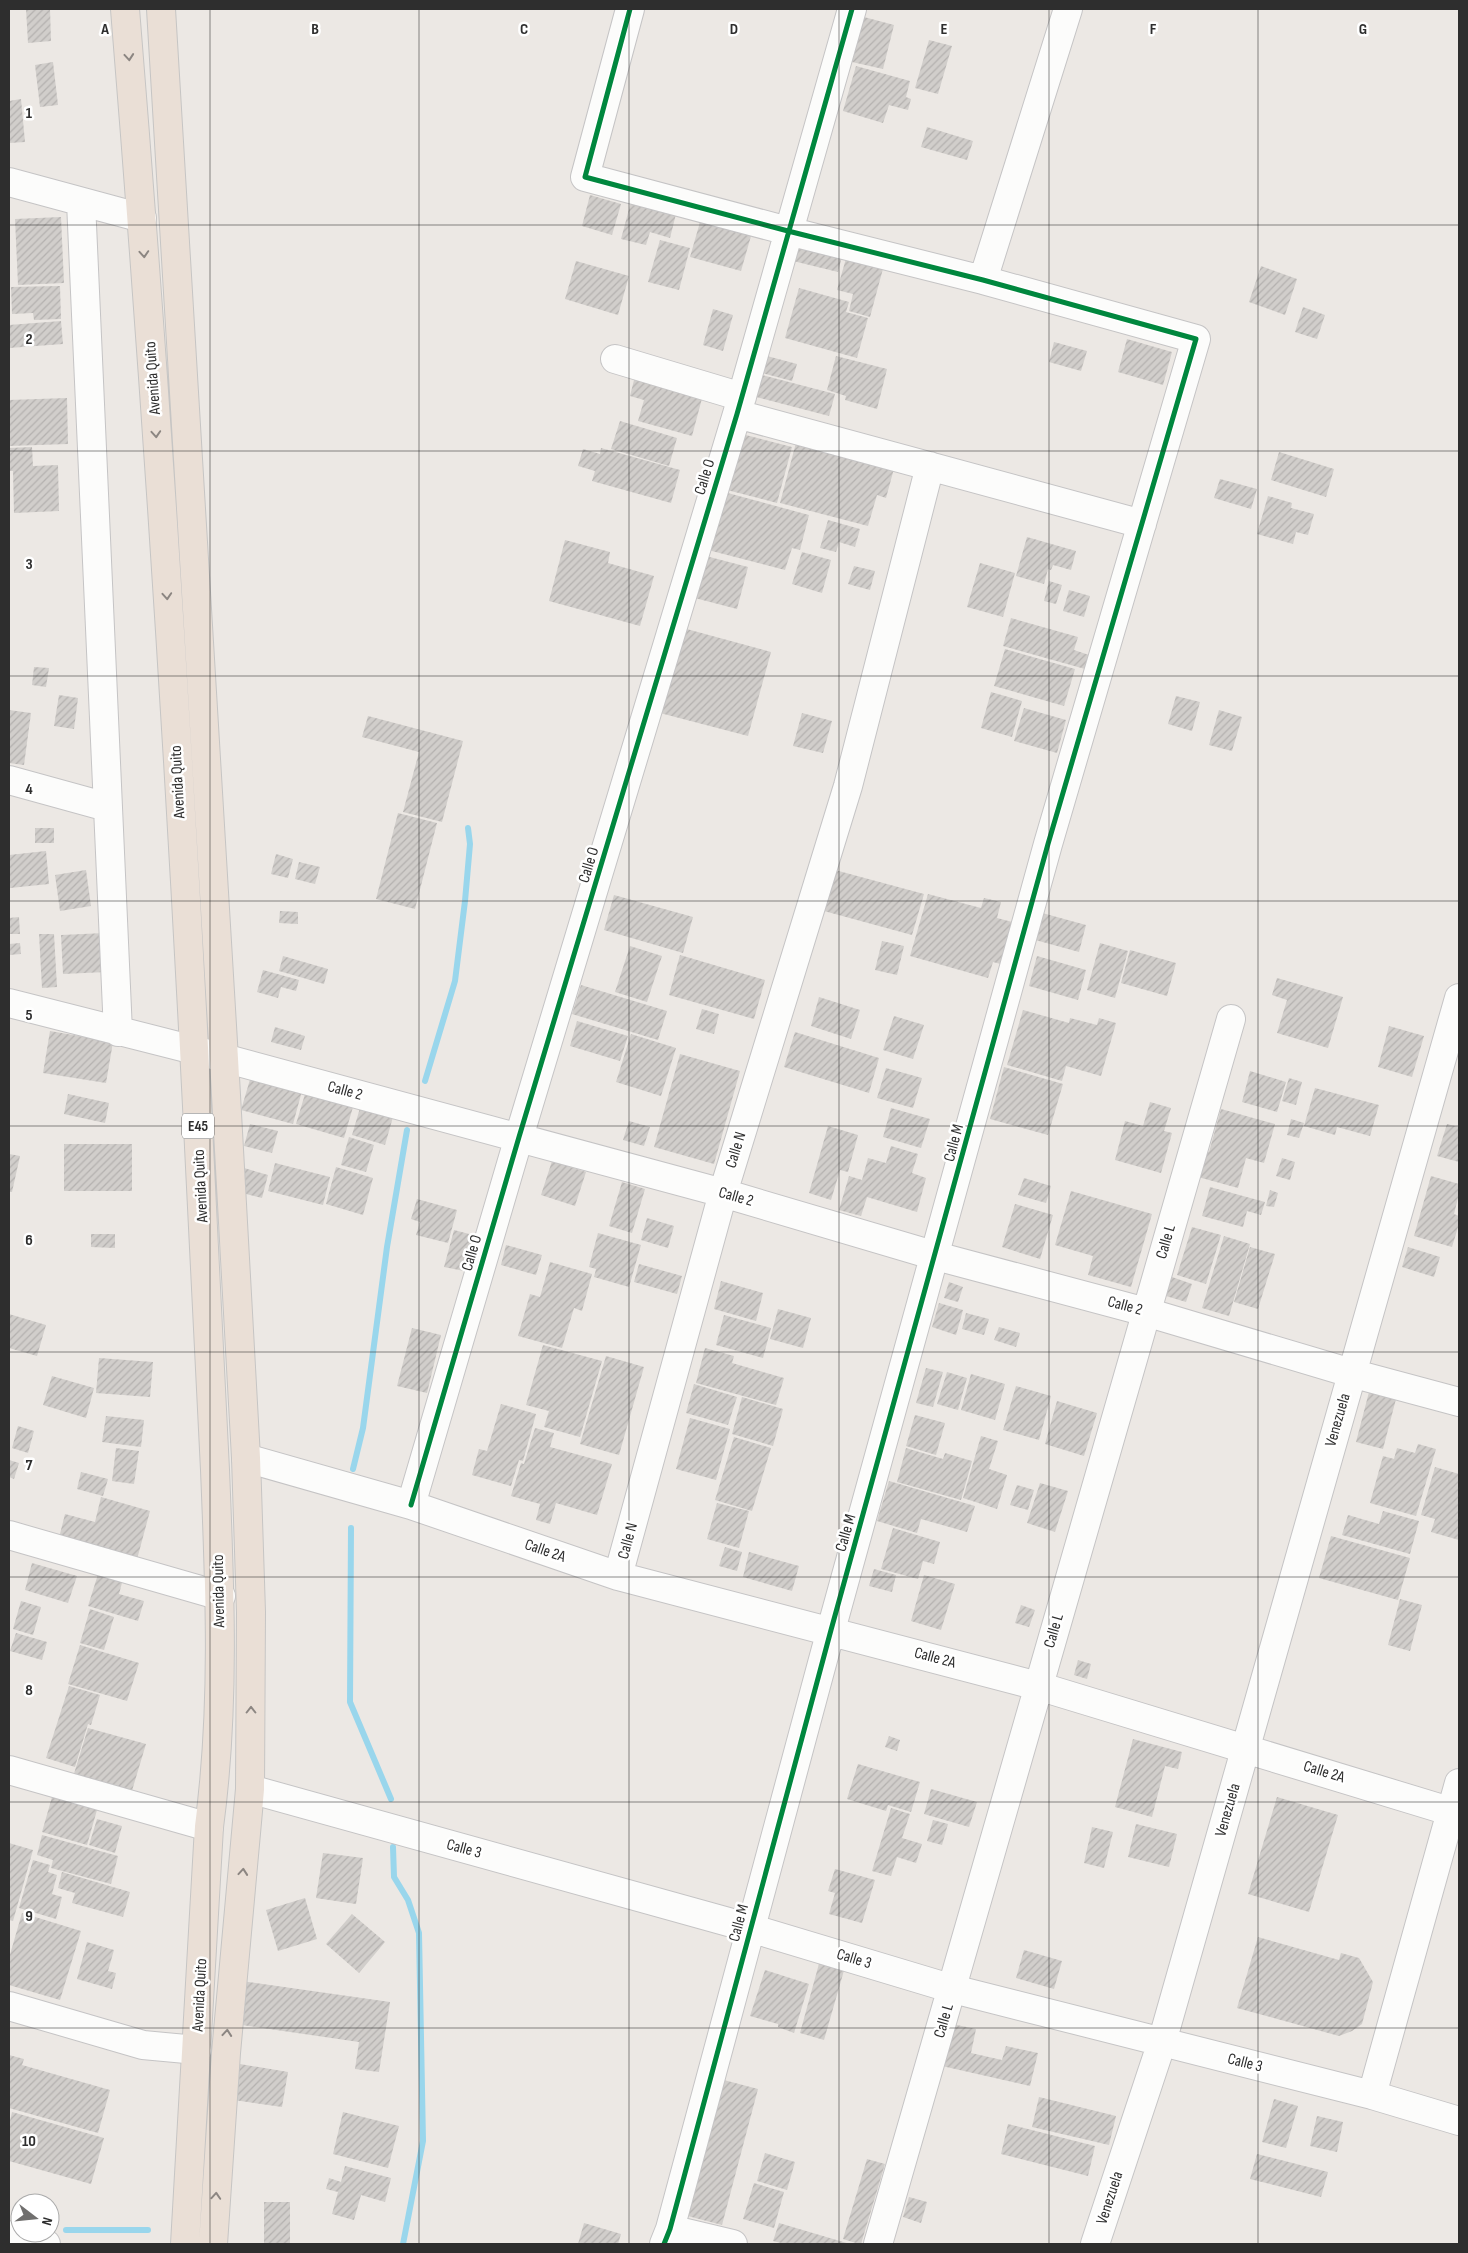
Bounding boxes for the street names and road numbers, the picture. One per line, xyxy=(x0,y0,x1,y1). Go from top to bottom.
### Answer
street label: Avenida Quito xyxy=(141,341,165,416)
street label: Calle O xyxy=(691,457,719,497)
street label: Avenida Quito xyxy=(167,745,189,820)
street label: Calle O xyxy=(575,845,603,885)
street label: Calle 2 xyxy=(326,1077,364,1105)
road number: E45 xyxy=(182,1114,214,1138)
street label: Calle M xyxy=(940,1122,968,1164)
street label: Calle N xyxy=(722,1130,750,1170)
street label: Avenida Quito xyxy=(190,1149,212,1224)
street label: Calle 2 xyxy=(716,1183,756,1211)
street label: Calle L xyxy=(1152,1223,1180,1261)
street label: Calle O xyxy=(458,1233,486,1273)
street label: Calle 2 xyxy=(1106,1292,1144,1320)
street label: Venezuela xyxy=(1321,1391,1355,1449)
street label: Calle M xyxy=(832,1512,860,1554)
street label: Calle N xyxy=(614,1521,642,1561)
street label: Calle 2A xyxy=(522,1535,568,1567)
street label: Avenida Quito xyxy=(209,1554,229,1629)
street label: Calle L xyxy=(1040,1612,1068,1650)
street label: Calle 2A xyxy=(912,1643,958,1673)
street label: Calle 2A xyxy=(1301,1757,1347,1787)
street label: Venezuela xyxy=(1211,1781,1245,1839)
street label: Calle 3 xyxy=(445,1835,483,1863)
street label: Calle M xyxy=(725,1902,753,1944)
street label: Calle 3 xyxy=(834,1945,874,1973)
street label: Avenida Quito xyxy=(189,1958,211,2033)
street label: Calle L xyxy=(930,2002,958,2040)
street label: Calle 3 xyxy=(1226,2050,1264,2076)
street label: Venezuela xyxy=(1093,2169,1127,2227)

